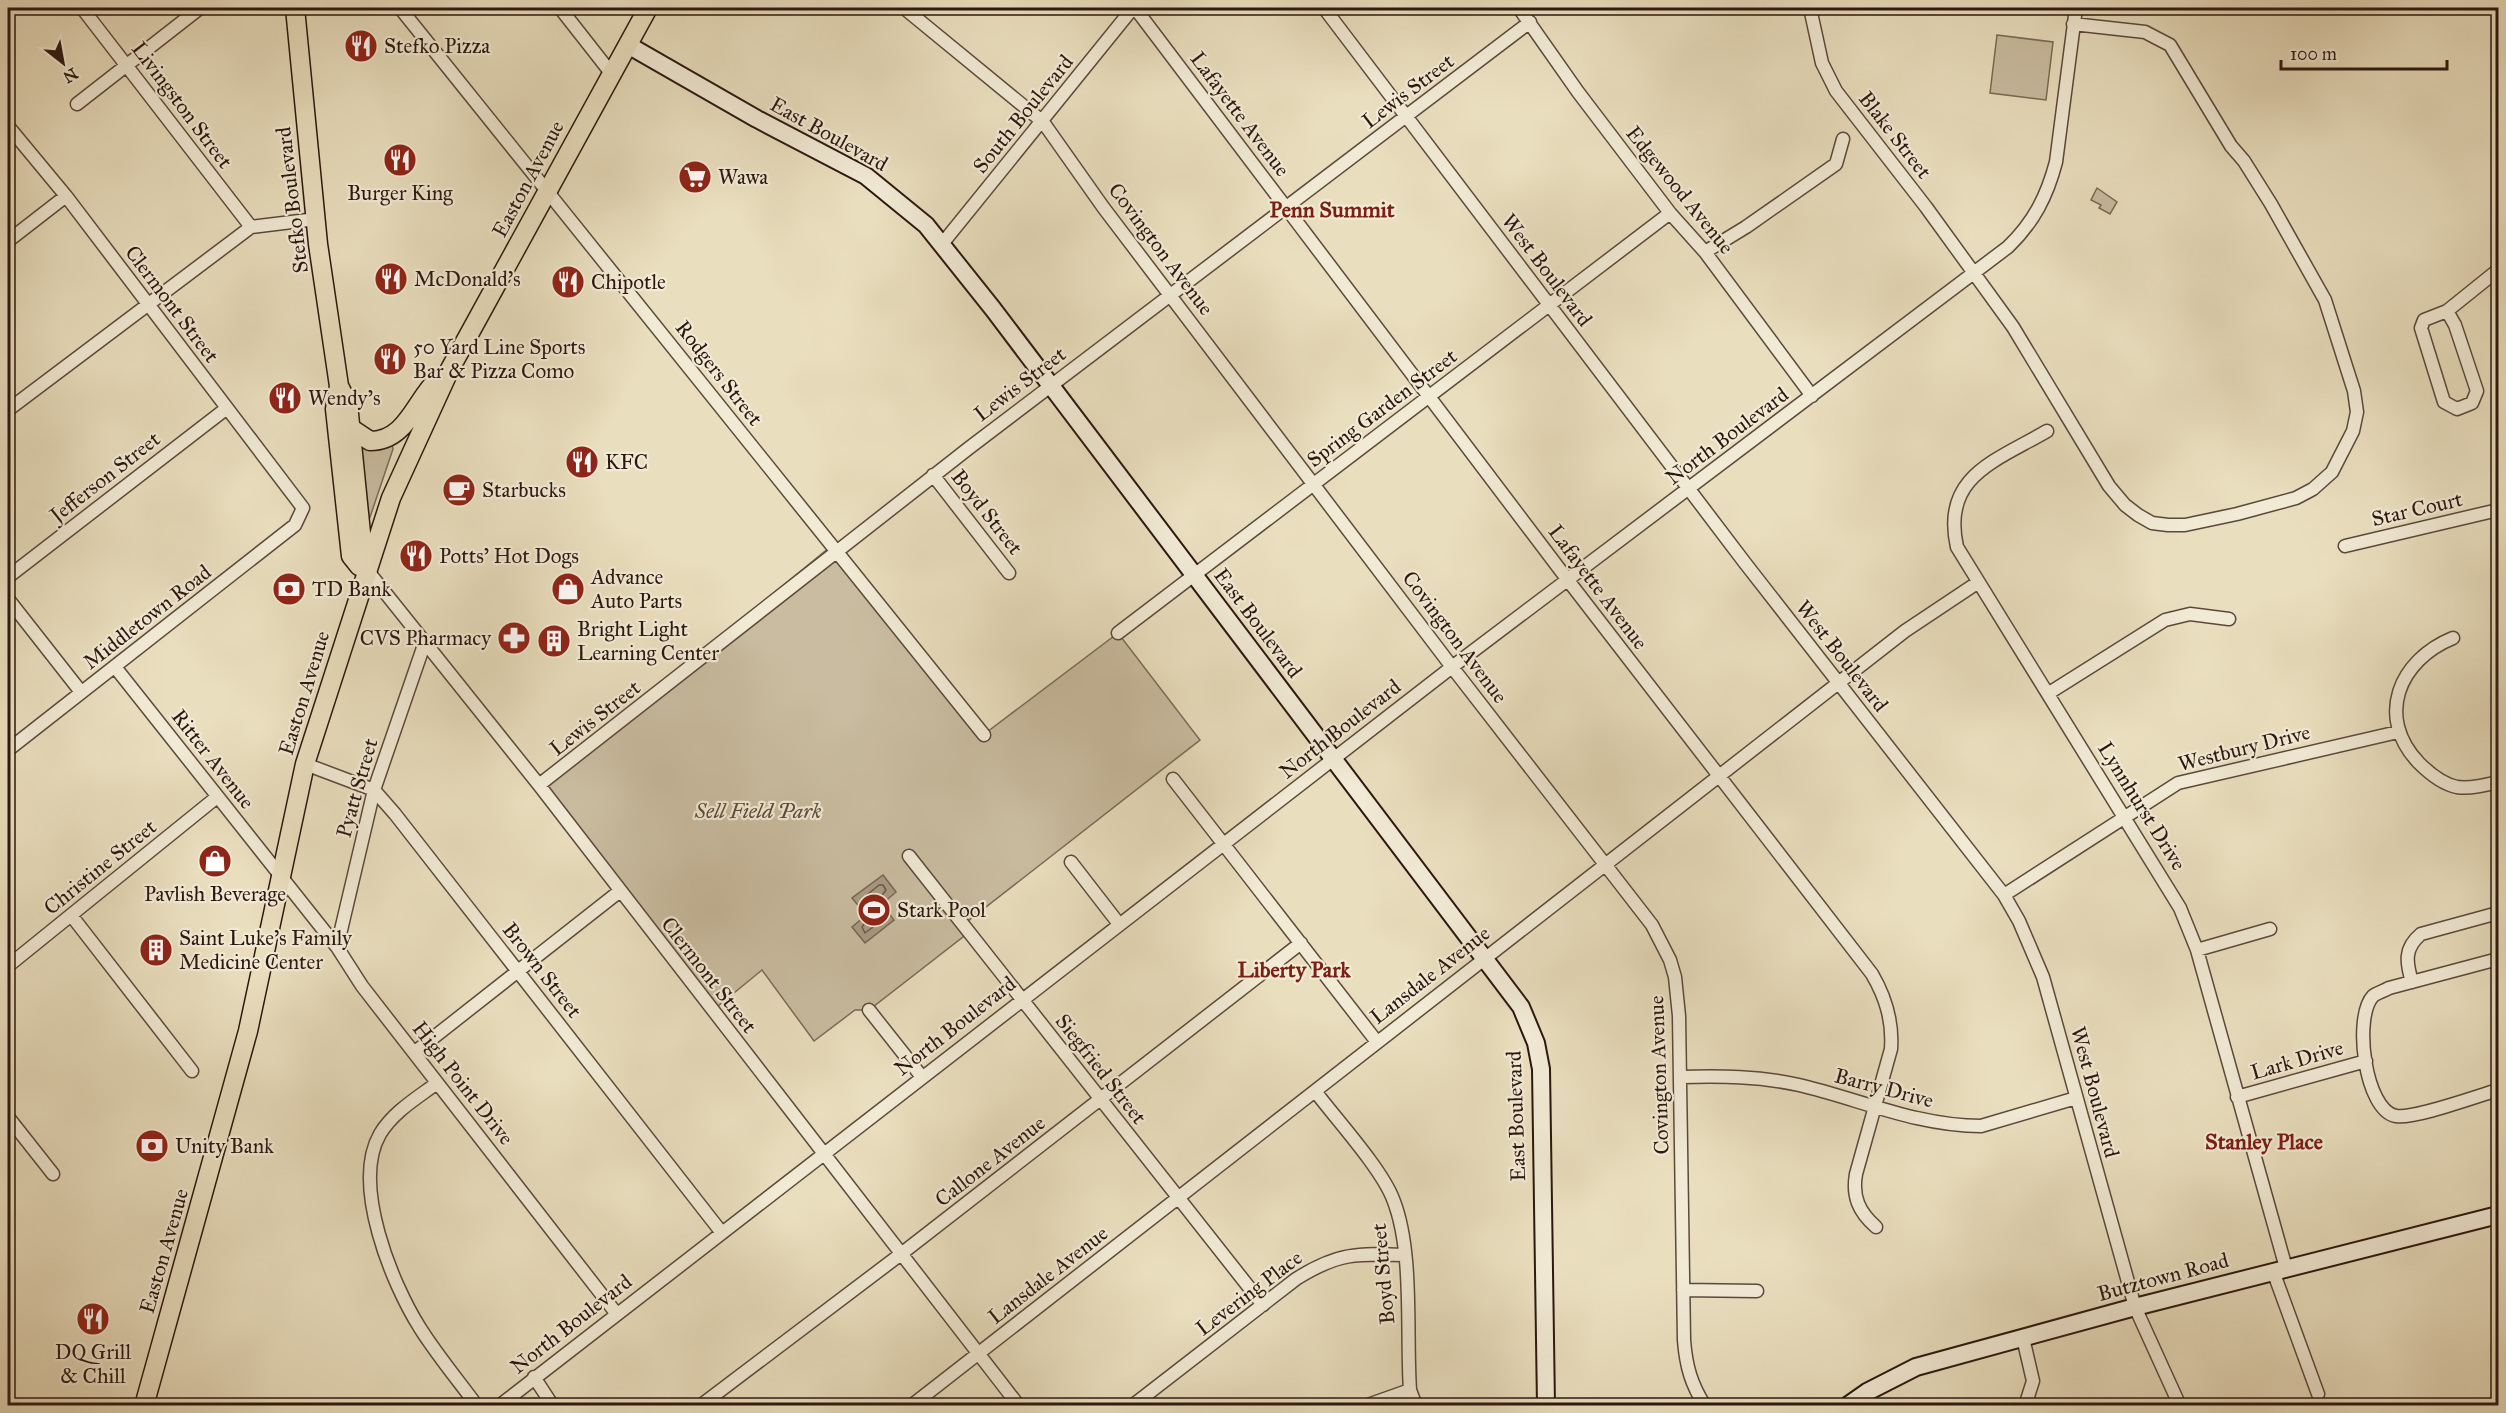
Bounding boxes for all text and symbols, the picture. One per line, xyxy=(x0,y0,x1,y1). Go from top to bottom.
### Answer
restaurant icon: Stefko Pizza xyxy=(343,28,379,64)
north arrow xyxy=(33,33,93,93)
place label: Stefko Pizza xyxy=(384,33,490,59)
scale bar xyxy=(2281,33,2448,71)
street label: Livingston Street xyxy=(126,36,238,174)
text: 100 m xyxy=(2290,43,2337,65)
street label: Lafayette Avenue xyxy=(1185,46,1296,182)
street label: Lewis Street xyxy=(1357,48,1459,134)
street label: South Boulevard xyxy=(967,49,1079,179)
text: N xyxy=(59,64,81,87)
street label: Blake Street xyxy=(1853,86,1937,184)
street label: East Boulevard xyxy=(765,91,893,177)
street label: Easton Avenue xyxy=(486,116,570,242)
street label: Edgewood Avenue xyxy=(1620,121,1740,260)
street label: Stefko Boulevard xyxy=(270,125,314,275)
restaurant icon: Burger King xyxy=(382,142,418,178)
supermarket icon: Wawa xyxy=(677,159,713,195)
place label: Wawa xyxy=(718,164,768,190)
street label: Covington Avenue xyxy=(1103,178,1219,321)
place label: Burger King xyxy=(347,180,453,206)
district label: Penn Summit xyxy=(1270,196,1395,223)
street label: West Boulevard xyxy=(1496,208,1598,332)
street label: Clermont Street xyxy=(119,240,225,368)
restaurant icon: McDonald's xyxy=(373,261,409,297)
restaurant icon: Chipotle xyxy=(550,264,586,300)
place label: McDonald's xyxy=(414,266,521,292)
place label: Chipotle xyxy=(591,269,666,295)
street label: Rodgers Street xyxy=(670,315,769,431)
place label: 50 Yard Line Sports Bar & Pizza Como xyxy=(413,334,585,384)
restaurant icon: 50 Yard Line Sports Bar & Pizza Como xyxy=(372,341,408,377)
street label: Lewis Street xyxy=(969,341,1071,427)
street label: Spring Garden Street xyxy=(1302,343,1463,473)
restaurant icon: Wendy's xyxy=(267,380,303,416)
street label: North Boulevard xyxy=(1661,381,1794,491)
place label: Wendy's xyxy=(308,385,381,411)
street label: Jefferson Street xyxy=(43,426,166,529)
restaurant icon: KFC xyxy=(564,444,600,480)
place label: KFC xyxy=(605,449,648,475)
street label: Boyd Street xyxy=(946,464,1029,560)
cafe icon: Starbucks xyxy=(441,472,477,508)
place label: Starbucks xyxy=(482,477,566,503)
street label: Star Court xyxy=(2369,486,2465,532)
street label: Lafayette Avenue xyxy=(1543,519,1654,655)
restaurant icon: Potts' Hot Dogs xyxy=(398,538,434,574)
place label: Potts' Hot Dogs xyxy=(439,543,579,569)
street label: Middletown Road xyxy=(78,559,217,675)
street label: East Boulevard xyxy=(1208,563,1308,683)
place label: Advance Auto Parts xyxy=(590,564,682,614)
street label: Covington Avenue xyxy=(1397,566,1513,709)
bank icon: TD Bank xyxy=(271,571,307,607)
shop icon: Advance Auto Parts xyxy=(550,571,586,607)
place label: TD Bank xyxy=(312,576,392,602)
street label: West Boulevard xyxy=(1790,595,1894,717)
place label: Bright Light Learning Center xyxy=(577,616,719,666)
pharmacy icon: CVS Pharmacy xyxy=(496,620,532,656)
building icon: Bright Light Learning Center xyxy=(536,623,572,659)
place label: CVS Pharmacy xyxy=(360,625,492,651)
street label: Easton Avenue xyxy=(273,627,335,758)
street label: North Boulevard xyxy=(1274,673,1406,784)
street label: Lewis Street xyxy=(544,674,646,762)
street label: Ritter Avenue xyxy=(166,704,260,814)
street label: Westbury Drive xyxy=(2175,719,2313,777)
street label: Pyatt Street xyxy=(330,735,384,841)
street label: Lynnhurst Drive xyxy=(2092,737,2192,875)
park label: Sell Field Park xyxy=(694,798,822,824)
street label: Christine Street xyxy=(38,813,162,920)
shop icon: Pavlish Beverage xyxy=(197,843,233,879)
place label: Pavlish Beverage xyxy=(144,881,286,907)
sports icon: Stark Pool xyxy=(856,892,892,928)
place label: Stark Pool xyxy=(897,897,986,923)
street label: Clermont Street xyxy=(656,912,763,1039)
street label: Brown Street xyxy=(497,917,588,1023)
street label: Lansdale Avenue xyxy=(1365,920,1495,1030)
place label: Saint Luke's Family Medicine Center xyxy=(179,925,353,975)
building icon: Saint Luke's Family Medicine Center xyxy=(138,932,174,968)
district label: Liberty Park xyxy=(1238,956,1351,983)
street label: North Boulevard xyxy=(889,970,1021,1081)
street label: Covington Avenue xyxy=(1643,995,1675,1155)
street label: Siegfried Street xyxy=(1050,1009,1153,1130)
street label: High Point Drive xyxy=(407,1016,519,1150)
street label: West Boulevard xyxy=(2065,1024,2125,1161)
street label: Lark Drive xyxy=(2248,1034,2346,1086)
street label: East Boulevard xyxy=(1501,1050,1531,1182)
street label: Barry Drive xyxy=(1832,1062,1937,1114)
street label: Callone Avenue xyxy=(930,1110,1051,1212)
bank icon: Unity Bank xyxy=(134,1128,170,1164)
district label: Stanley Place xyxy=(2205,1128,2323,1155)
place label: Unity Bank xyxy=(175,1133,274,1159)
street label: Easton Avenue xyxy=(134,1185,194,1316)
street label: Lansdale Avenue xyxy=(983,1220,1113,1330)
street label: Boyd Street xyxy=(1366,1222,1400,1326)
street label: Levering Place xyxy=(1191,1244,1307,1341)
street label: Butztown Road xyxy=(2095,1247,2232,1307)
street label: North Boulevard xyxy=(505,1268,637,1379)
restaurant icon: DQ Grill & Chill xyxy=(75,1301,111,1337)
place label: DQ Grill & Chill xyxy=(55,1339,131,1389)

